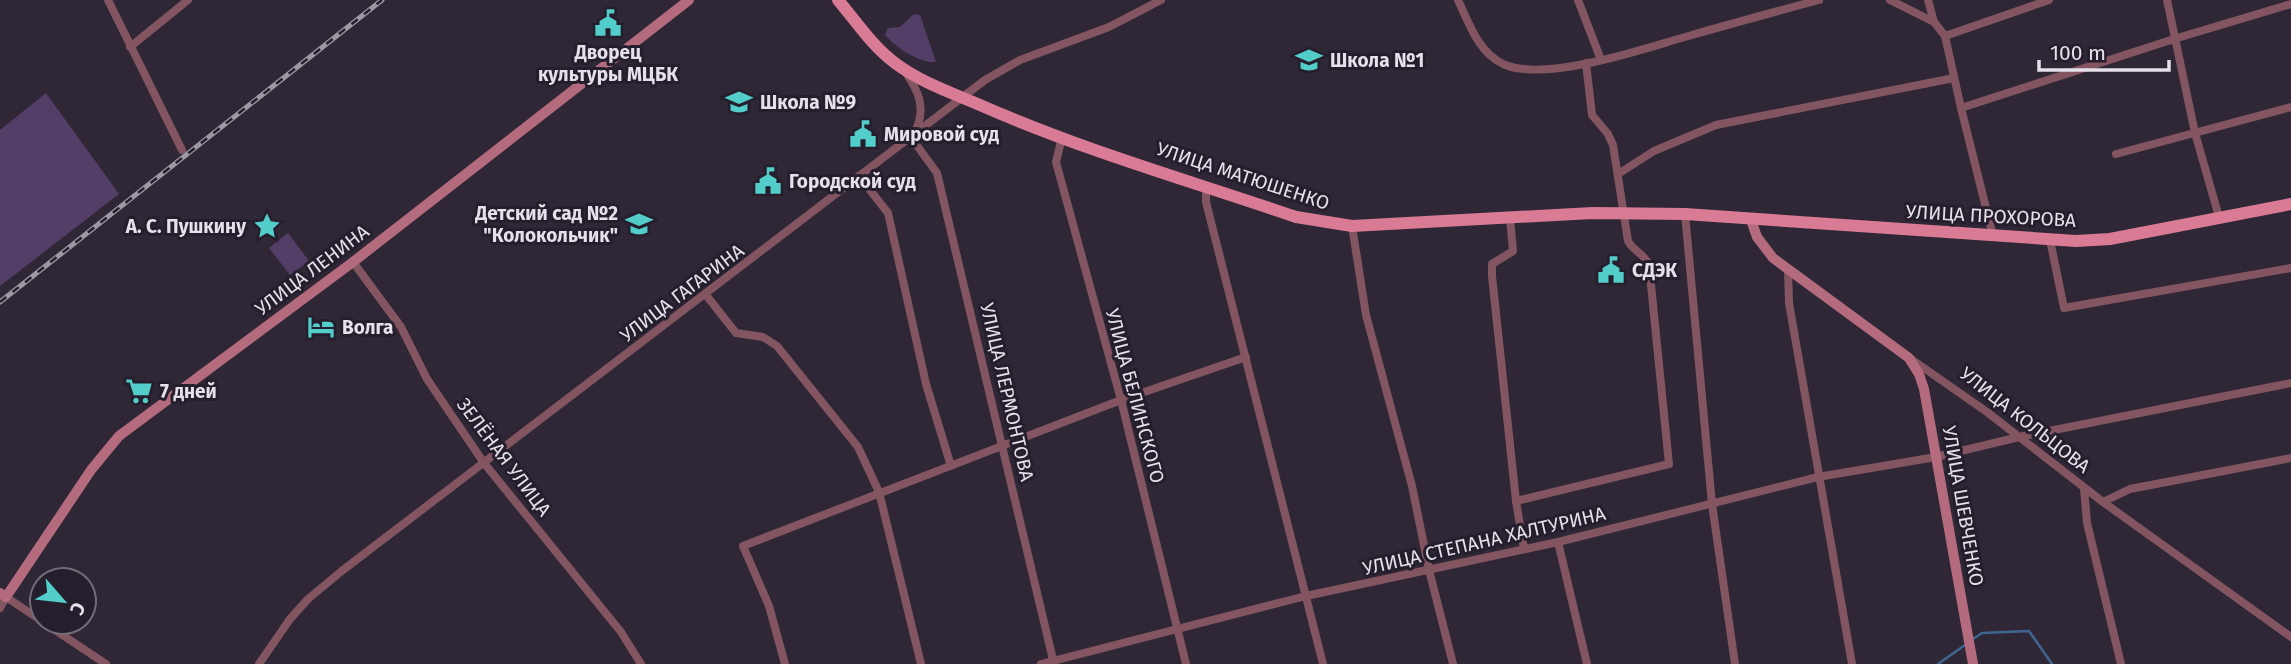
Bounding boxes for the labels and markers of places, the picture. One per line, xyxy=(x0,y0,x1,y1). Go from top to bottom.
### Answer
public building icon: Дворец культуры МЦБК xyxy=(593,8,623,38)
place label: Дворец культуры МЦБК xyxy=(538,41,678,86)
school or university icon: Школа №1 xyxy=(1294,45,1324,75)
place label: Школа №1 xyxy=(1330,49,1424,72)
school or university icon: Школа №9 xyxy=(724,87,754,117)
place label: Школа №9 xyxy=(760,91,857,114)
public building icon: Мировой суд xyxy=(848,119,878,149)
place label: Мировой суд xyxy=(884,123,999,146)
public building icon: Городской суд xyxy=(753,166,783,196)
place label: Городской суд xyxy=(789,170,916,193)
place label: Детский сад №2 "Колокольчик" xyxy=(474,202,618,247)
school or university icon: Детский сад №2 "Колокольчик" xyxy=(624,209,654,239)
place icon: А. С. Пушкину xyxy=(252,211,282,241)
place label: А. С. Пушкину xyxy=(125,215,246,238)
public building icon: СДЭК xyxy=(1596,255,1626,285)
place label: СДЭК xyxy=(1632,259,1677,282)
hotel icon: Волга xyxy=(306,312,336,342)
place label: Волга xyxy=(342,316,393,339)
supermarket icon: 7 дней xyxy=(124,376,154,406)
place label: 7 дней xyxy=(160,380,217,403)

